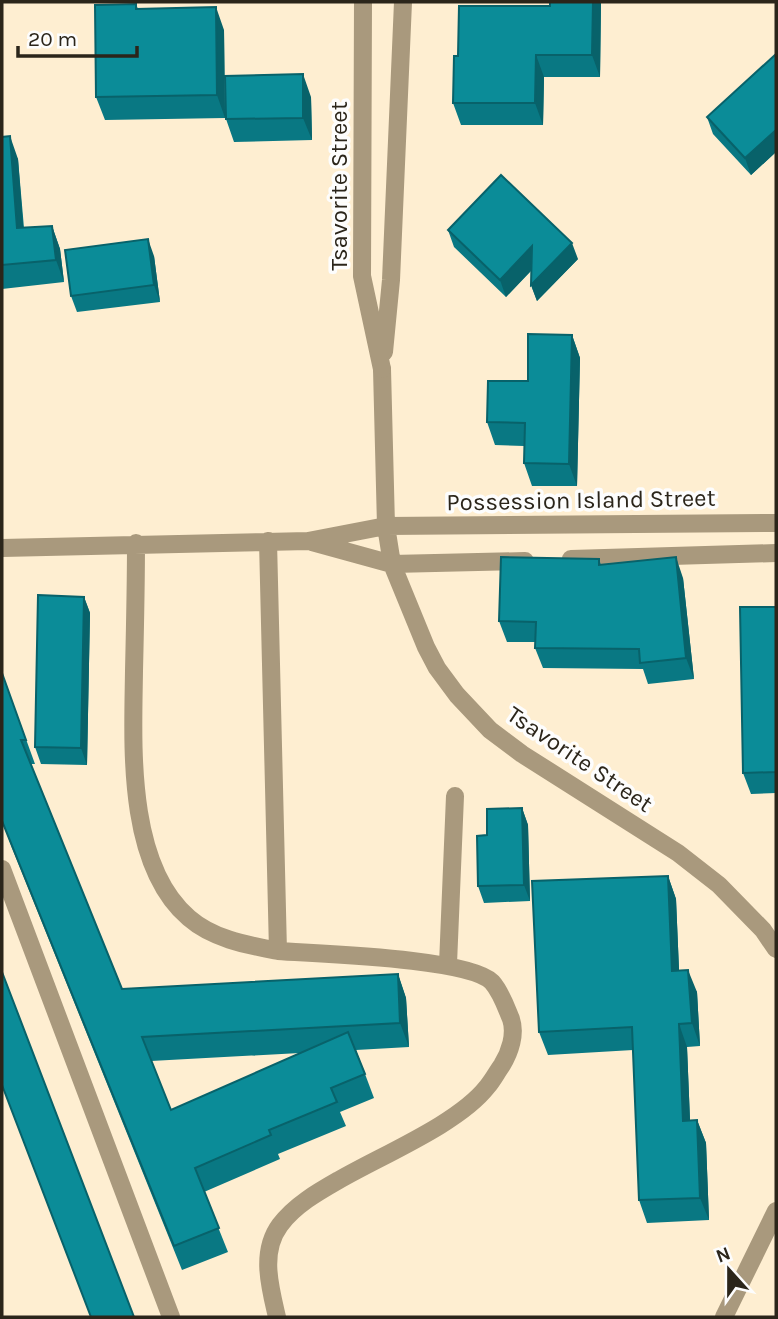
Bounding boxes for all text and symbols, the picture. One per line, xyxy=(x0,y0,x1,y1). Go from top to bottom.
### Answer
scale bar xyxy=(18,14,136,58)
text: 20 m xyxy=(28,27,77,51)
street label: Tsavorite Street xyxy=(325,101,353,271)
street label: Possession Island Street xyxy=(446,484,716,516)
street label: Tsavorite Street xyxy=(502,700,658,818)
north arrow xyxy=(694,1235,764,1305)
text: N xyxy=(713,1242,734,1268)

